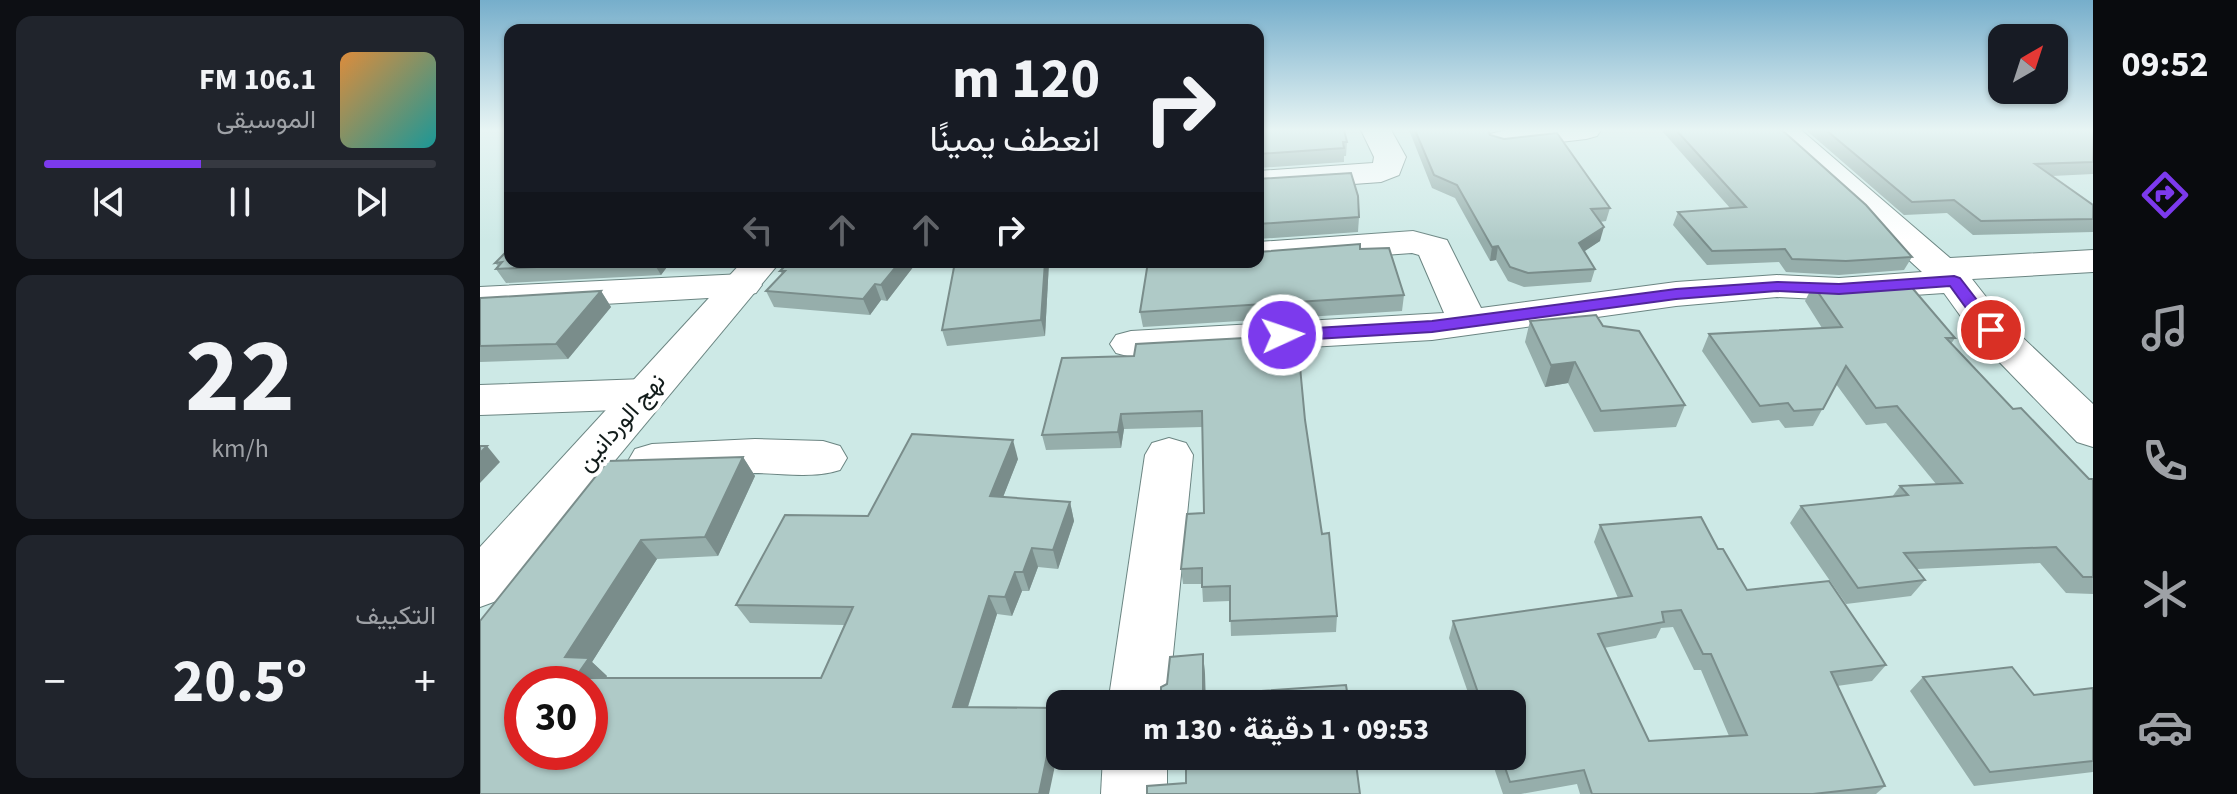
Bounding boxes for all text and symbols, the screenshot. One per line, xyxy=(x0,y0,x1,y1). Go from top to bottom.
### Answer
north arrow xyxy=(1988,24,2068,104)
map controls xyxy=(1988,24,2068,104)
text: 09:52 xyxy=(2122,39,2208,90)
text: 120 m xyxy=(952,40,1100,119)
icon: right xyxy=(1128,56,1232,160)
text: 106.1 FM xyxy=(199,58,316,101)
text: الموسيقى xyxy=(216,101,316,138)
text: انعطف يمينًا xyxy=(929,114,1100,165)
icon: directions xyxy=(2137,167,2193,223)
icon: previous xyxy=(87,180,131,224)
icon: pause xyxy=(218,180,262,224)
icon: next xyxy=(349,180,393,224)
icon: left xyxy=(736,208,780,252)
icon: ahead xyxy=(820,208,864,252)
icon: ahead xyxy=(904,208,948,252)
icon: right xyxy=(988,208,1032,252)
position arrow xyxy=(1240,293,1324,377)
pin xyxy=(1957,296,2025,364)
icon: music xyxy=(2137,300,2193,356)
text: 22 xyxy=(185,304,295,452)
icon: arrive xyxy=(1969,308,2013,352)
street label: نهج الوردانين xyxy=(569,365,674,479)
text: km/h xyxy=(211,430,269,467)
icon: phone xyxy=(2137,433,2193,489)
icon: climate xyxy=(2137,566,2193,622)
text: التكييف xyxy=(355,597,436,634)
text: 20.5° xyxy=(173,640,307,725)
text: − xyxy=(44,651,66,714)
text: + xyxy=(414,651,436,714)
speed limit sign: 30 xyxy=(504,666,608,770)
icon: car xyxy=(2137,699,2193,755)
text: 09:53 · 1 دقيقة · 130 m xyxy=(1143,708,1429,751)

